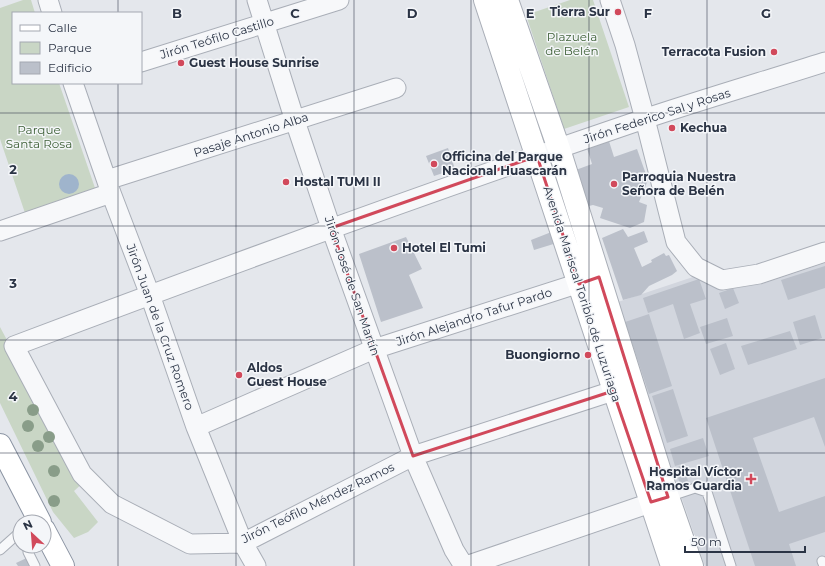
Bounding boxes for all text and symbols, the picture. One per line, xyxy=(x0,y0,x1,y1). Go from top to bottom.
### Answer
place label: Tierra Sur xyxy=(550,4,610,19)
text: B xyxy=(172,5,182,21)
text: C xyxy=(290,5,300,21)
text: D xyxy=(407,5,418,21)
text: E xyxy=(526,5,535,21)
text: F xyxy=(644,5,652,21)
text: G xyxy=(761,5,771,21)
marker: Tierra Sur xyxy=(613,7,623,17)
legend xyxy=(12,12,142,84)
street label: Jirón Teófilo Castillo xyxy=(157,13,276,62)
text: Calle xyxy=(48,20,77,35)
park label: Plazuela de Belén xyxy=(545,29,599,58)
text: Parque xyxy=(48,40,92,55)
place label: Terracota Fusion xyxy=(662,44,766,59)
marker: Terracota Fusion xyxy=(769,47,779,57)
place label: Guest House Sunrise xyxy=(189,55,320,70)
marker: Guest House Sunrise xyxy=(176,58,186,68)
text: Edificio xyxy=(48,60,92,75)
street label: Jirón Federico Sal y Rosas xyxy=(581,85,732,147)
street label: Pasaje Antonio Alba xyxy=(191,109,310,160)
place label: Kechua xyxy=(680,120,727,135)
park label: Parque Santa Rosa xyxy=(6,122,72,151)
marker: Kechua xyxy=(667,123,677,133)
place label: Officina del Parque Nacional Huascarán xyxy=(442,149,567,178)
marker: Officina del Parque Nacional Huascarán xyxy=(429,159,439,169)
text: 2 xyxy=(9,161,17,177)
place label: Parroquia Nuestra Señora de Belén xyxy=(622,169,736,198)
place label: Hostal TUMI II xyxy=(294,174,381,189)
marker: Hostal TUMI II xyxy=(281,177,291,187)
marker: Parroquia Nuestra Señora de Belén xyxy=(609,179,619,189)
street label: Avenida Mariscal Toribio de Luzuriaga xyxy=(540,184,625,404)
street label: Jirón José de San Martín xyxy=(321,213,383,358)
place label: Hotel El Tumi xyxy=(402,240,486,255)
street label: Jirón Juan de la Cruz Romero xyxy=(123,241,198,412)
marker: Hotel El Tumi xyxy=(389,243,399,253)
text: 3 xyxy=(8,275,17,291)
street label: Jirón Alejandro Tafur Pardo xyxy=(393,284,554,349)
place label: Buongiorno xyxy=(505,347,580,362)
marker: Buongiorno xyxy=(583,350,593,360)
place label: Aldos Guest House xyxy=(246,360,327,389)
marker: Aldos Guest House xyxy=(234,370,244,380)
text: 4 xyxy=(9,388,18,404)
street label: Jirón Teófilo Méndez Ramos xyxy=(238,459,397,547)
place label: Hospital Víctor Ramos Guardia xyxy=(646,464,742,493)
marker: Hospital Víctor Ramos Guardia xyxy=(745,473,757,485)
north arrow xyxy=(12,514,52,554)
text: N xyxy=(21,517,35,533)
scale bar xyxy=(685,528,805,554)
text: 50 m xyxy=(691,534,722,549)

